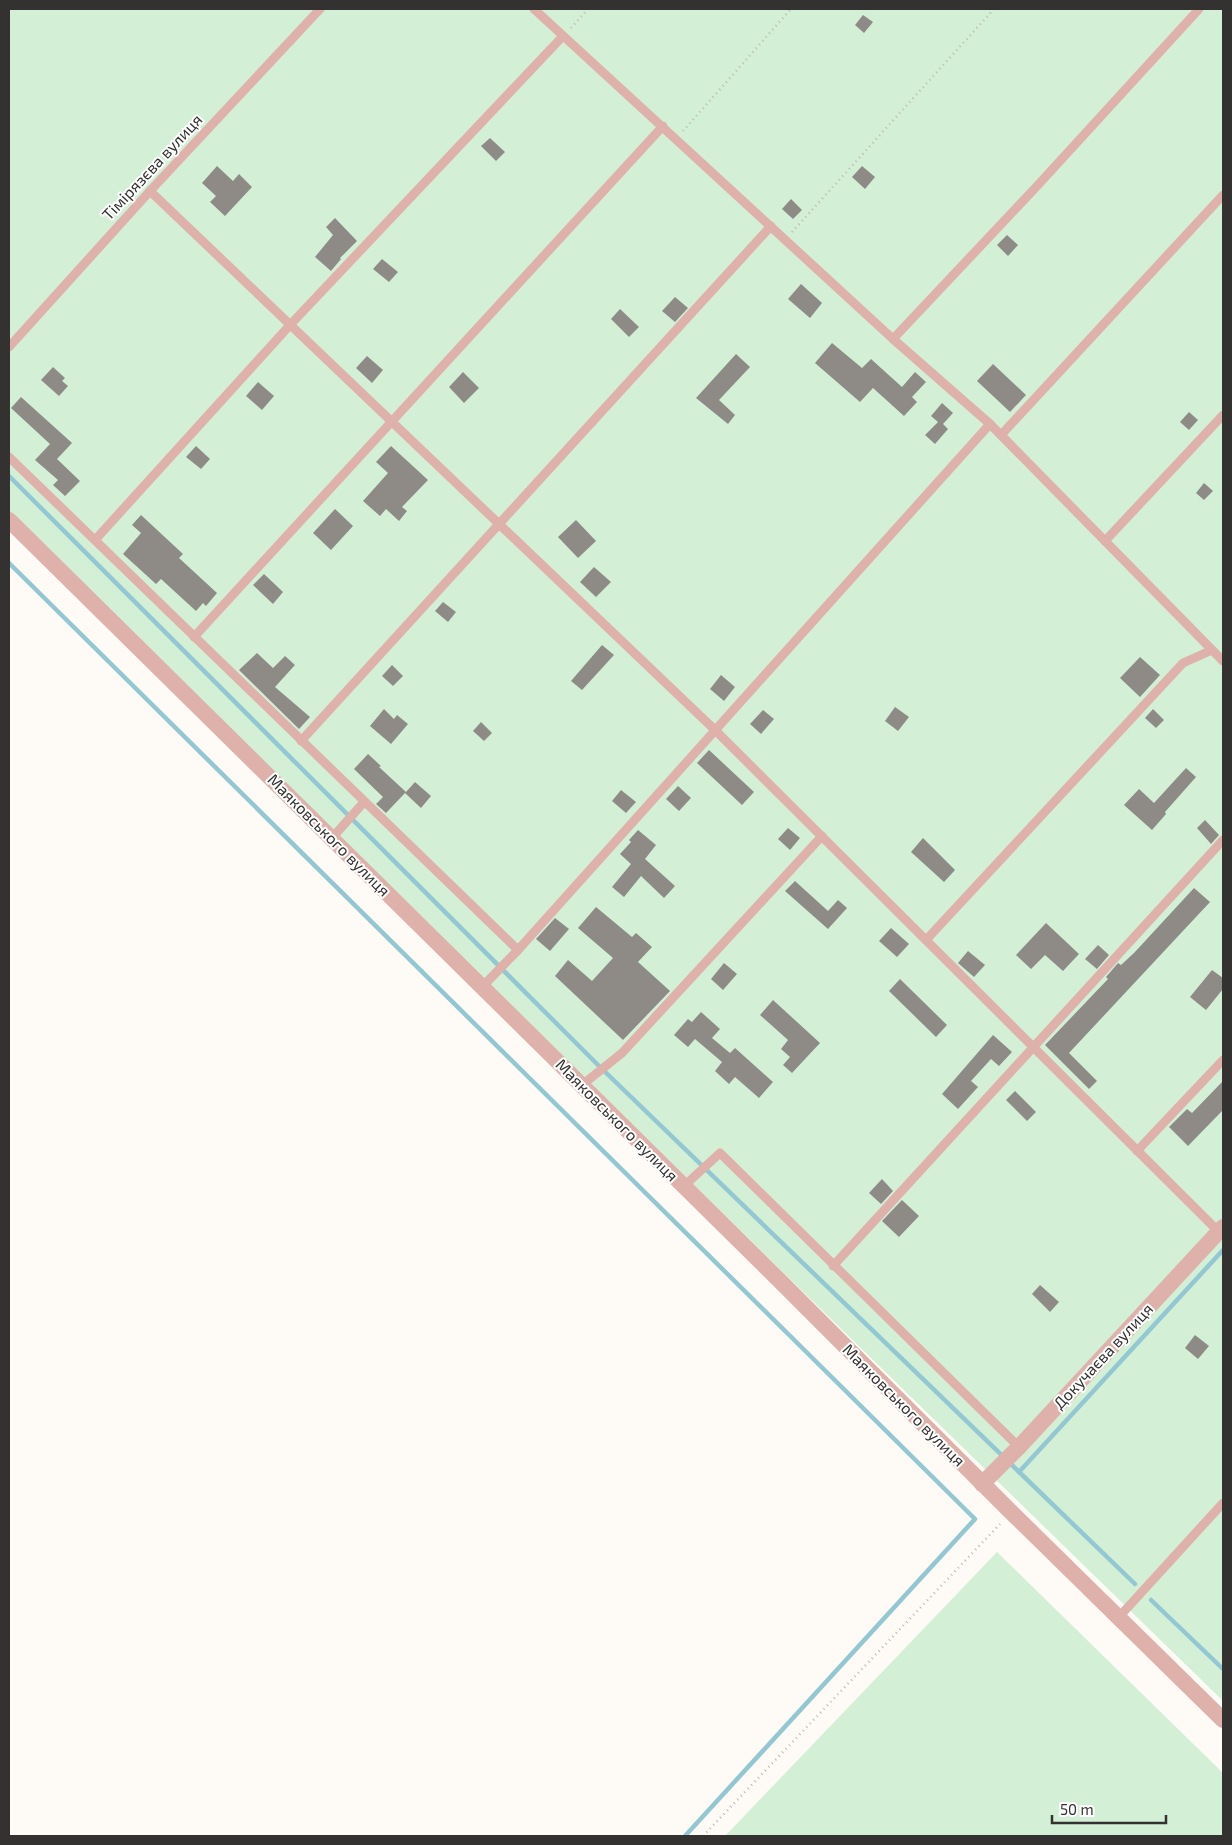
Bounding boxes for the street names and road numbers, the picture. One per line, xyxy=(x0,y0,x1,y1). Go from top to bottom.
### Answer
street label: Тімірязєва вулиця xyxy=(98,110,206,224)
street label: Маяковського вулиця xyxy=(264,770,394,900)
street label: Маяковського вулиця xyxy=(552,1055,682,1185)
street label: Докучаєва вулиця xyxy=(1049,1299,1157,1413)
street label: Маяковського вулиця xyxy=(839,1340,969,1470)

